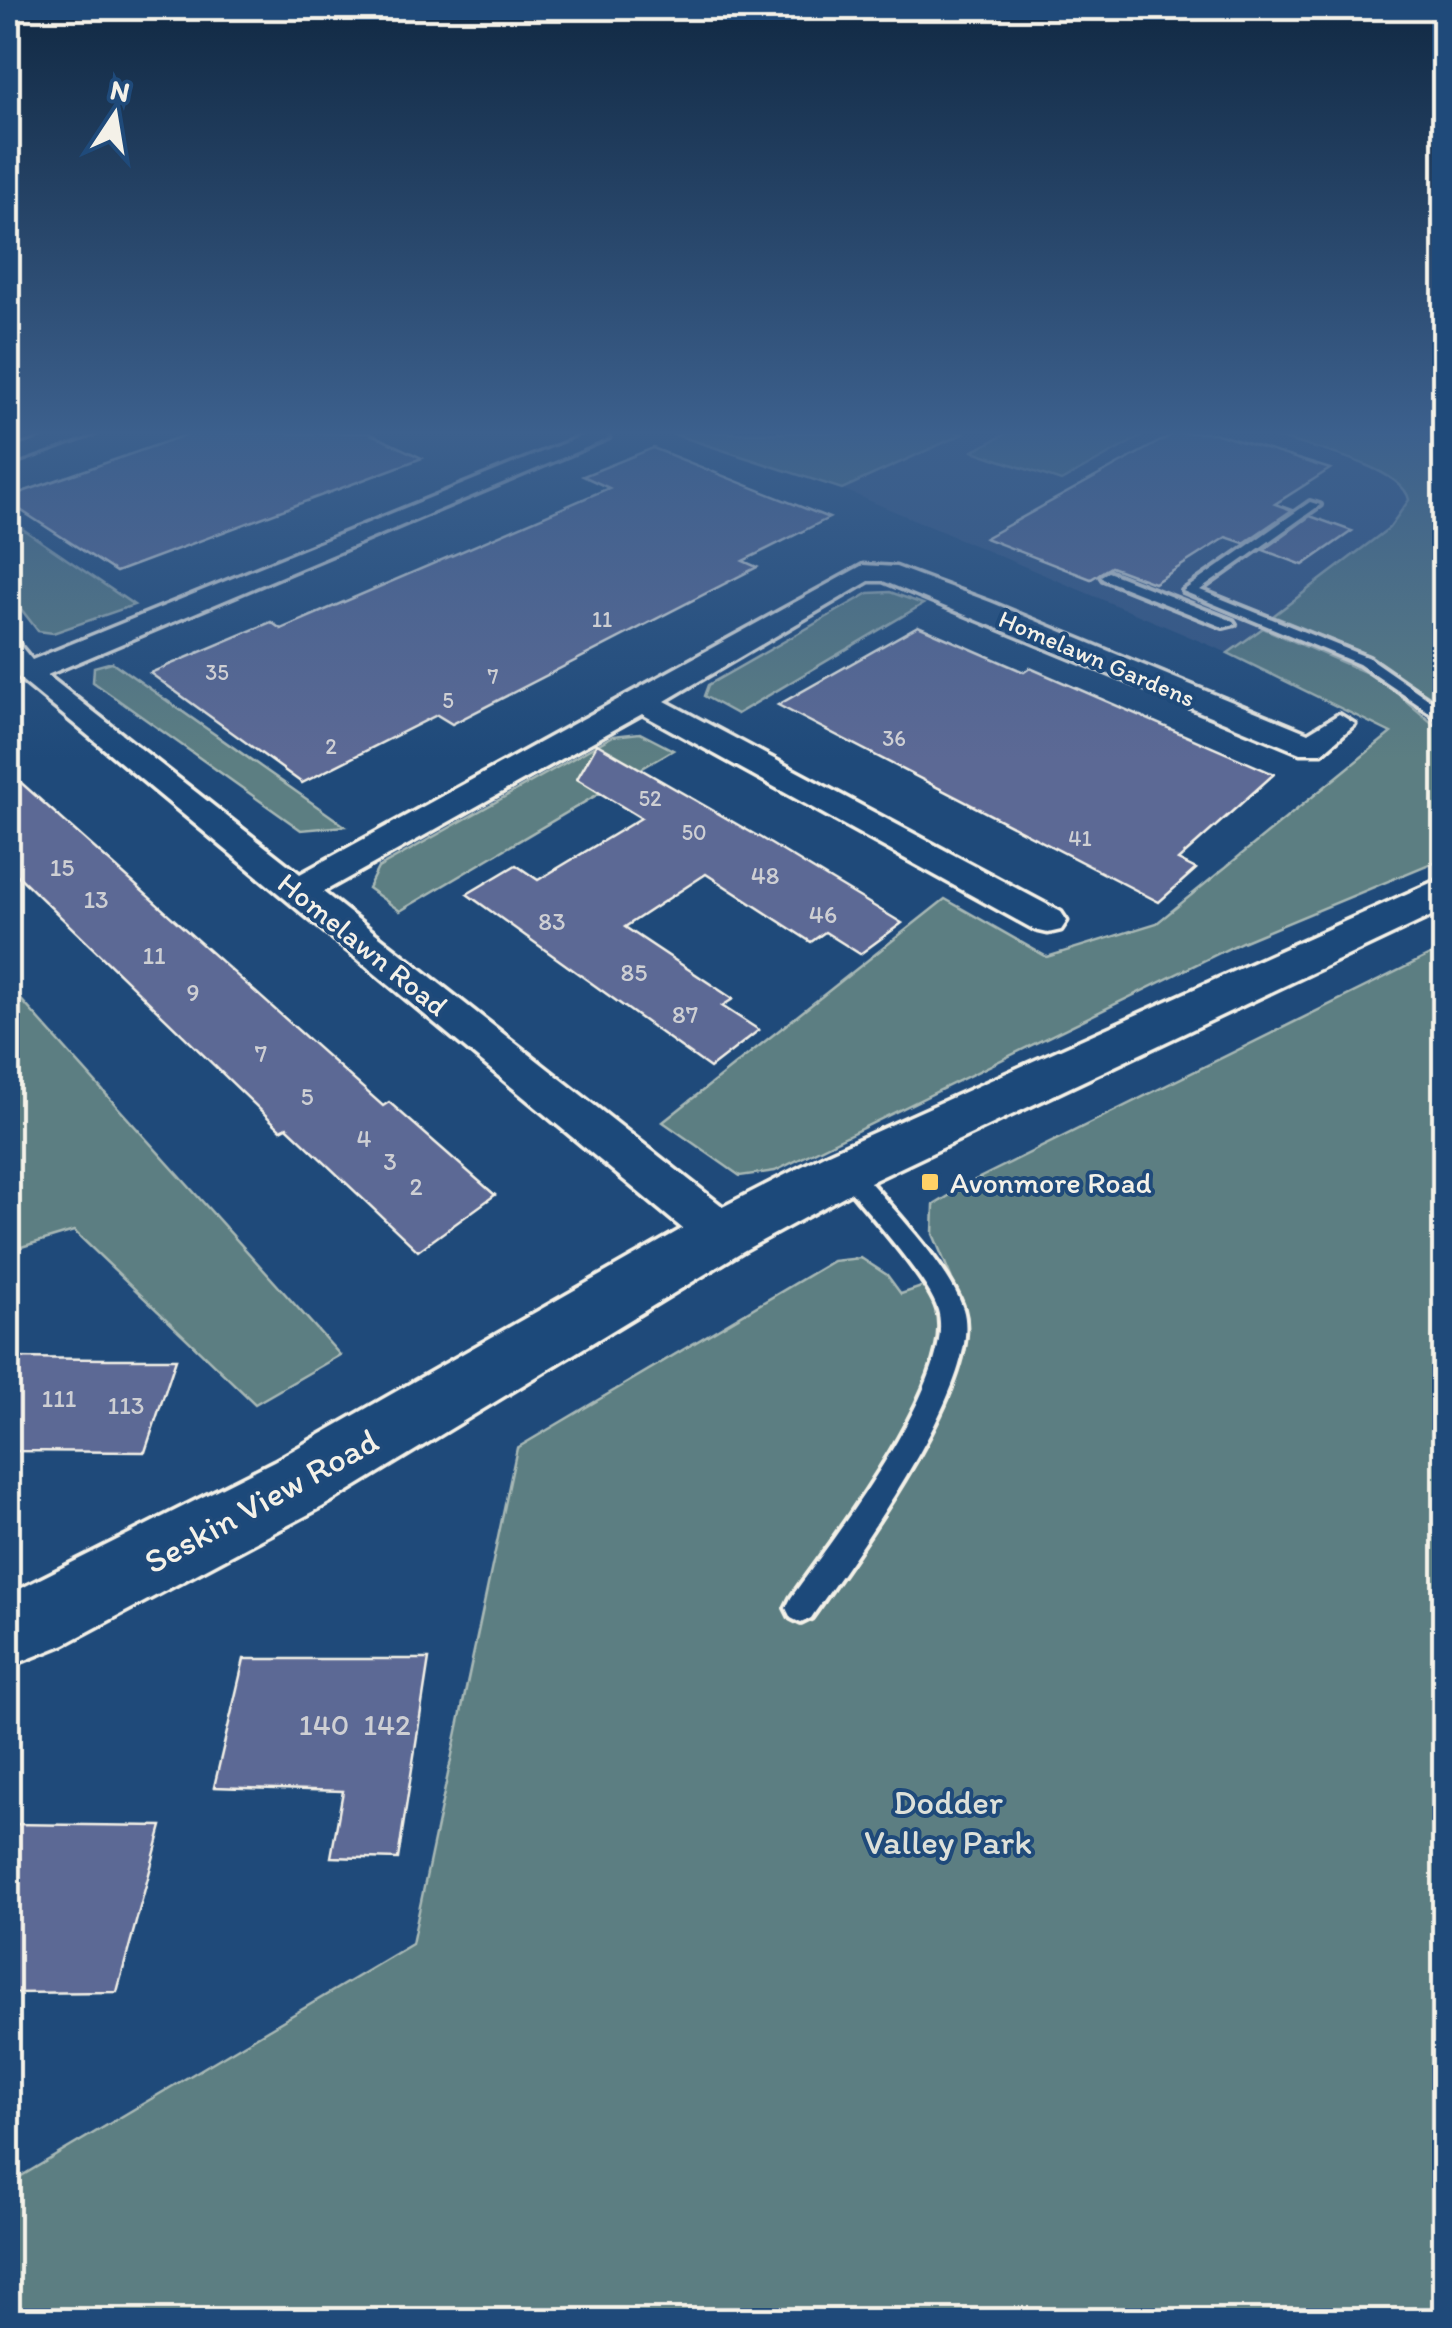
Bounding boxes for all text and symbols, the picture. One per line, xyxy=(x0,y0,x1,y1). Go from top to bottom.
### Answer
north arrow xyxy=(65,65,165,165)
text: N xyxy=(107,72,133,109)
street label: Homelawn Gardens xyxy=(994,603,1200,713)
house number: 11 xyxy=(592,606,612,633)
house number: 35 xyxy=(205,659,229,686)
house number: 7 xyxy=(488,663,499,690)
house number: 5 xyxy=(442,687,454,714)
house number: 36 xyxy=(882,725,906,752)
house number: 2 xyxy=(325,733,337,760)
house number: 52 xyxy=(638,785,662,812)
house number: 50 xyxy=(681,819,707,846)
house number: 41 xyxy=(1068,825,1092,852)
house number: 15 xyxy=(50,852,74,882)
house number: 48 xyxy=(751,860,779,890)
street label: Homelawn Road xyxy=(271,864,455,1024)
house number: 13 xyxy=(83,884,109,914)
house number: 46 xyxy=(809,899,837,929)
house number: 83 xyxy=(538,906,566,936)
house number: 11 xyxy=(142,940,166,970)
house number: 85 xyxy=(621,957,647,987)
house number: 9 xyxy=(186,977,200,1007)
house number: 87 xyxy=(672,999,698,1029)
house number: 7 xyxy=(255,1038,267,1068)
house number: 5 xyxy=(300,1081,314,1111)
house number: 4 xyxy=(356,1123,372,1153)
house number: 3 xyxy=(383,1146,397,1176)
place label: Avonmore Road xyxy=(950,1164,1151,1201)
house number: 2 xyxy=(409,1171,423,1201)
marker: Avonmore Road xyxy=(919,1171,941,1193)
house number: 111 xyxy=(42,1383,77,1413)
house number: 113 xyxy=(108,1390,144,1420)
street label: Seskin View Road xyxy=(137,1419,385,1583)
house number: 140 xyxy=(299,1706,349,1743)
house number: 142 xyxy=(363,1706,411,1743)
park label: Dodder Valley Park xyxy=(864,1781,1032,1863)

